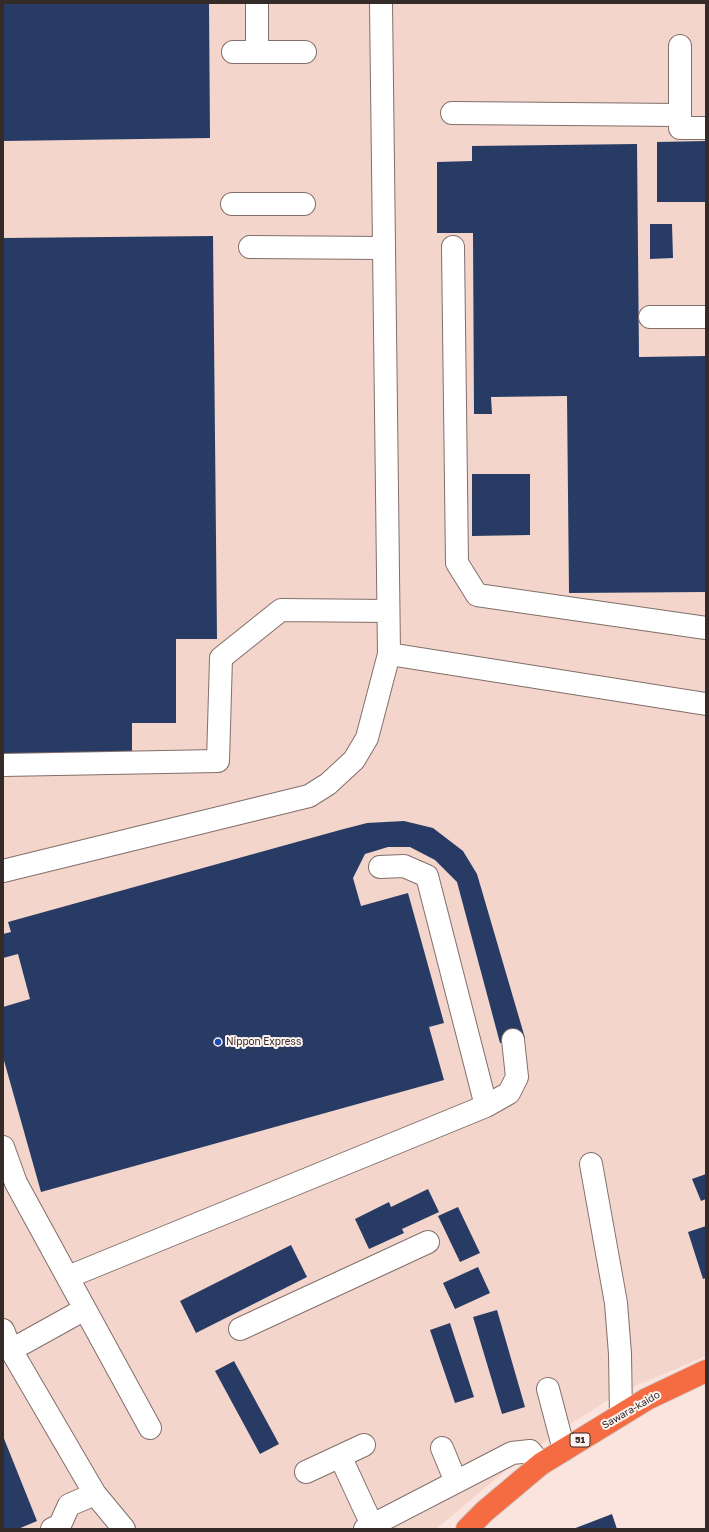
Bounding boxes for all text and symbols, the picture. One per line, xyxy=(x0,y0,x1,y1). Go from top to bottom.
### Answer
place label: Nippon Express xyxy=(226,1036,301,1048)
marker: Nippon Express xyxy=(213,1037,223,1047)
street label: Sawara-kaido xyxy=(600,1389,662,1431)
road number: 51 xyxy=(570,1433,590,1447)

